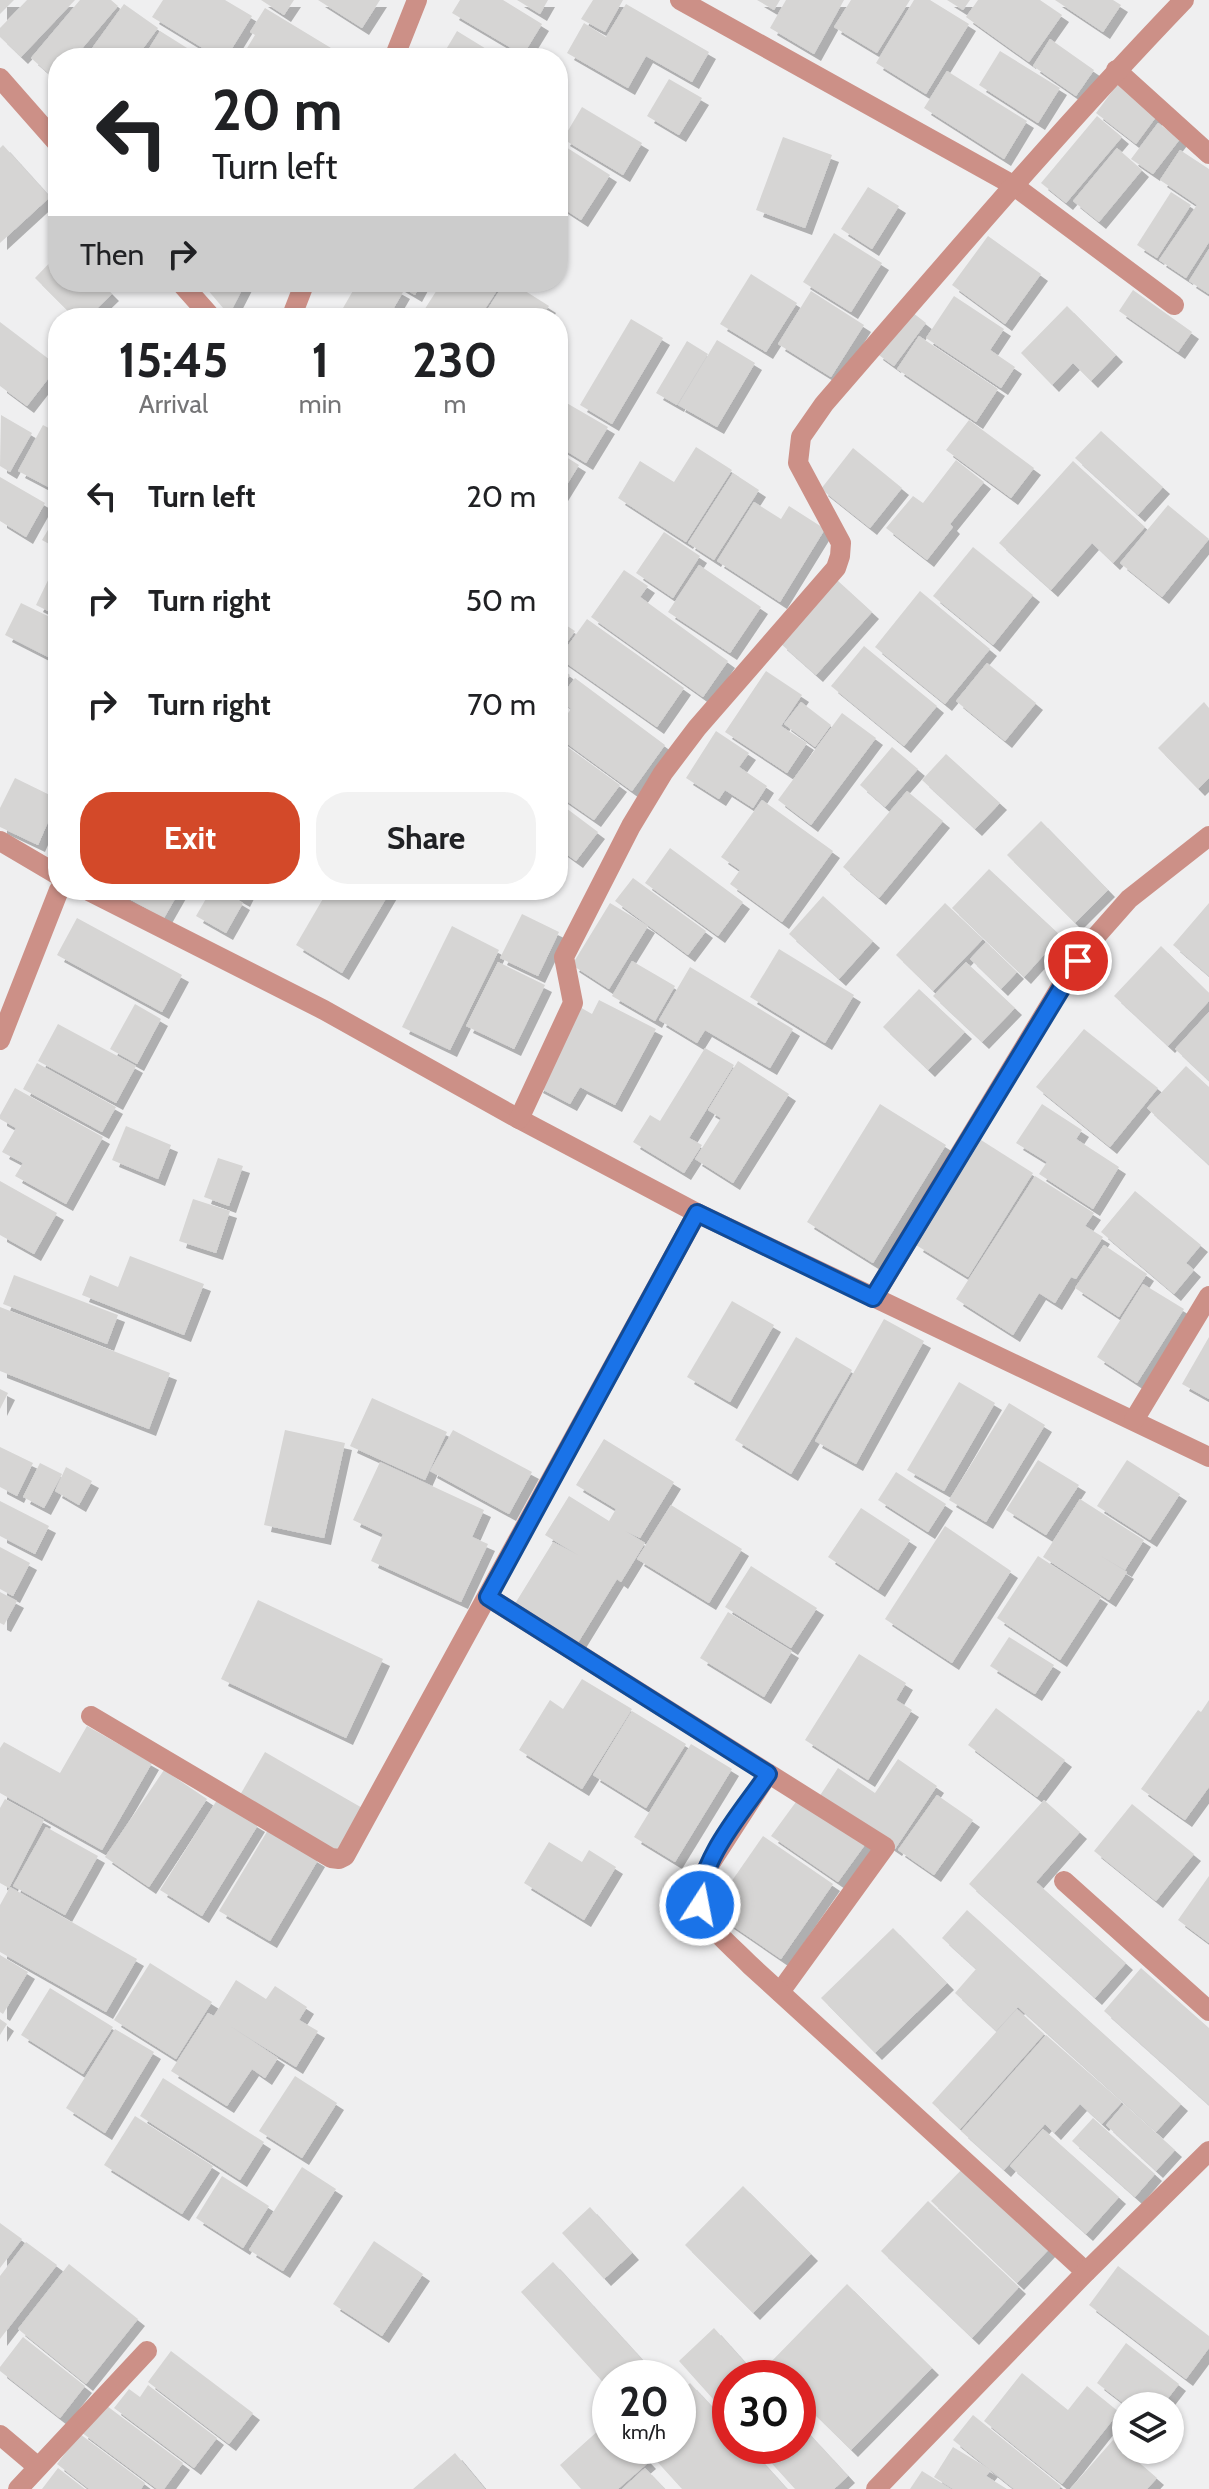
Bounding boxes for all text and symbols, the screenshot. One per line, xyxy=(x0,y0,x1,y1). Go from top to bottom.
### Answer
text: 20 m xyxy=(212,76,342,144)
icon: left xyxy=(80,80,184,184)
text: Turn left xyxy=(212,144,337,188)
icon: right xyxy=(160,232,204,276)
text: Then xyxy=(80,236,144,273)
text: 15:45 xyxy=(119,331,228,389)
text: 1 xyxy=(311,331,329,389)
text: 230 xyxy=(412,331,497,389)
text: Arrival xyxy=(139,388,208,420)
text: min xyxy=(299,388,342,420)
text: m xyxy=(443,388,466,420)
icon: left xyxy=(80,474,124,518)
text: Turn left xyxy=(148,478,256,515)
text: 20 m xyxy=(466,478,536,515)
icon: right xyxy=(80,578,124,622)
text: Turn right xyxy=(148,582,271,619)
text: 50 m xyxy=(466,582,536,619)
icon: right xyxy=(80,682,124,726)
text: Turn right xyxy=(148,686,271,723)
text: 70 m xyxy=(467,686,536,723)
button: Exit xyxy=(80,792,300,884)
button: Share xyxy=(316,792,536,884)
pin xyxy=(1044,927,1112,995)
icon: arrive xyxy=(1056,939,1100,983)
position arrow xyxy=(658,1863,742,1947)
speed limit sign: 30 xyxy=(712,2360,816,2464)
text: 20 xyxy=(619,2377,669,2426)
map controls xyxy=(1112,2392,1184,2464)
button: layers xyxy=(1112,2392,1184,2464)
text: km/h xyxy=(622,2420,666,2444)

